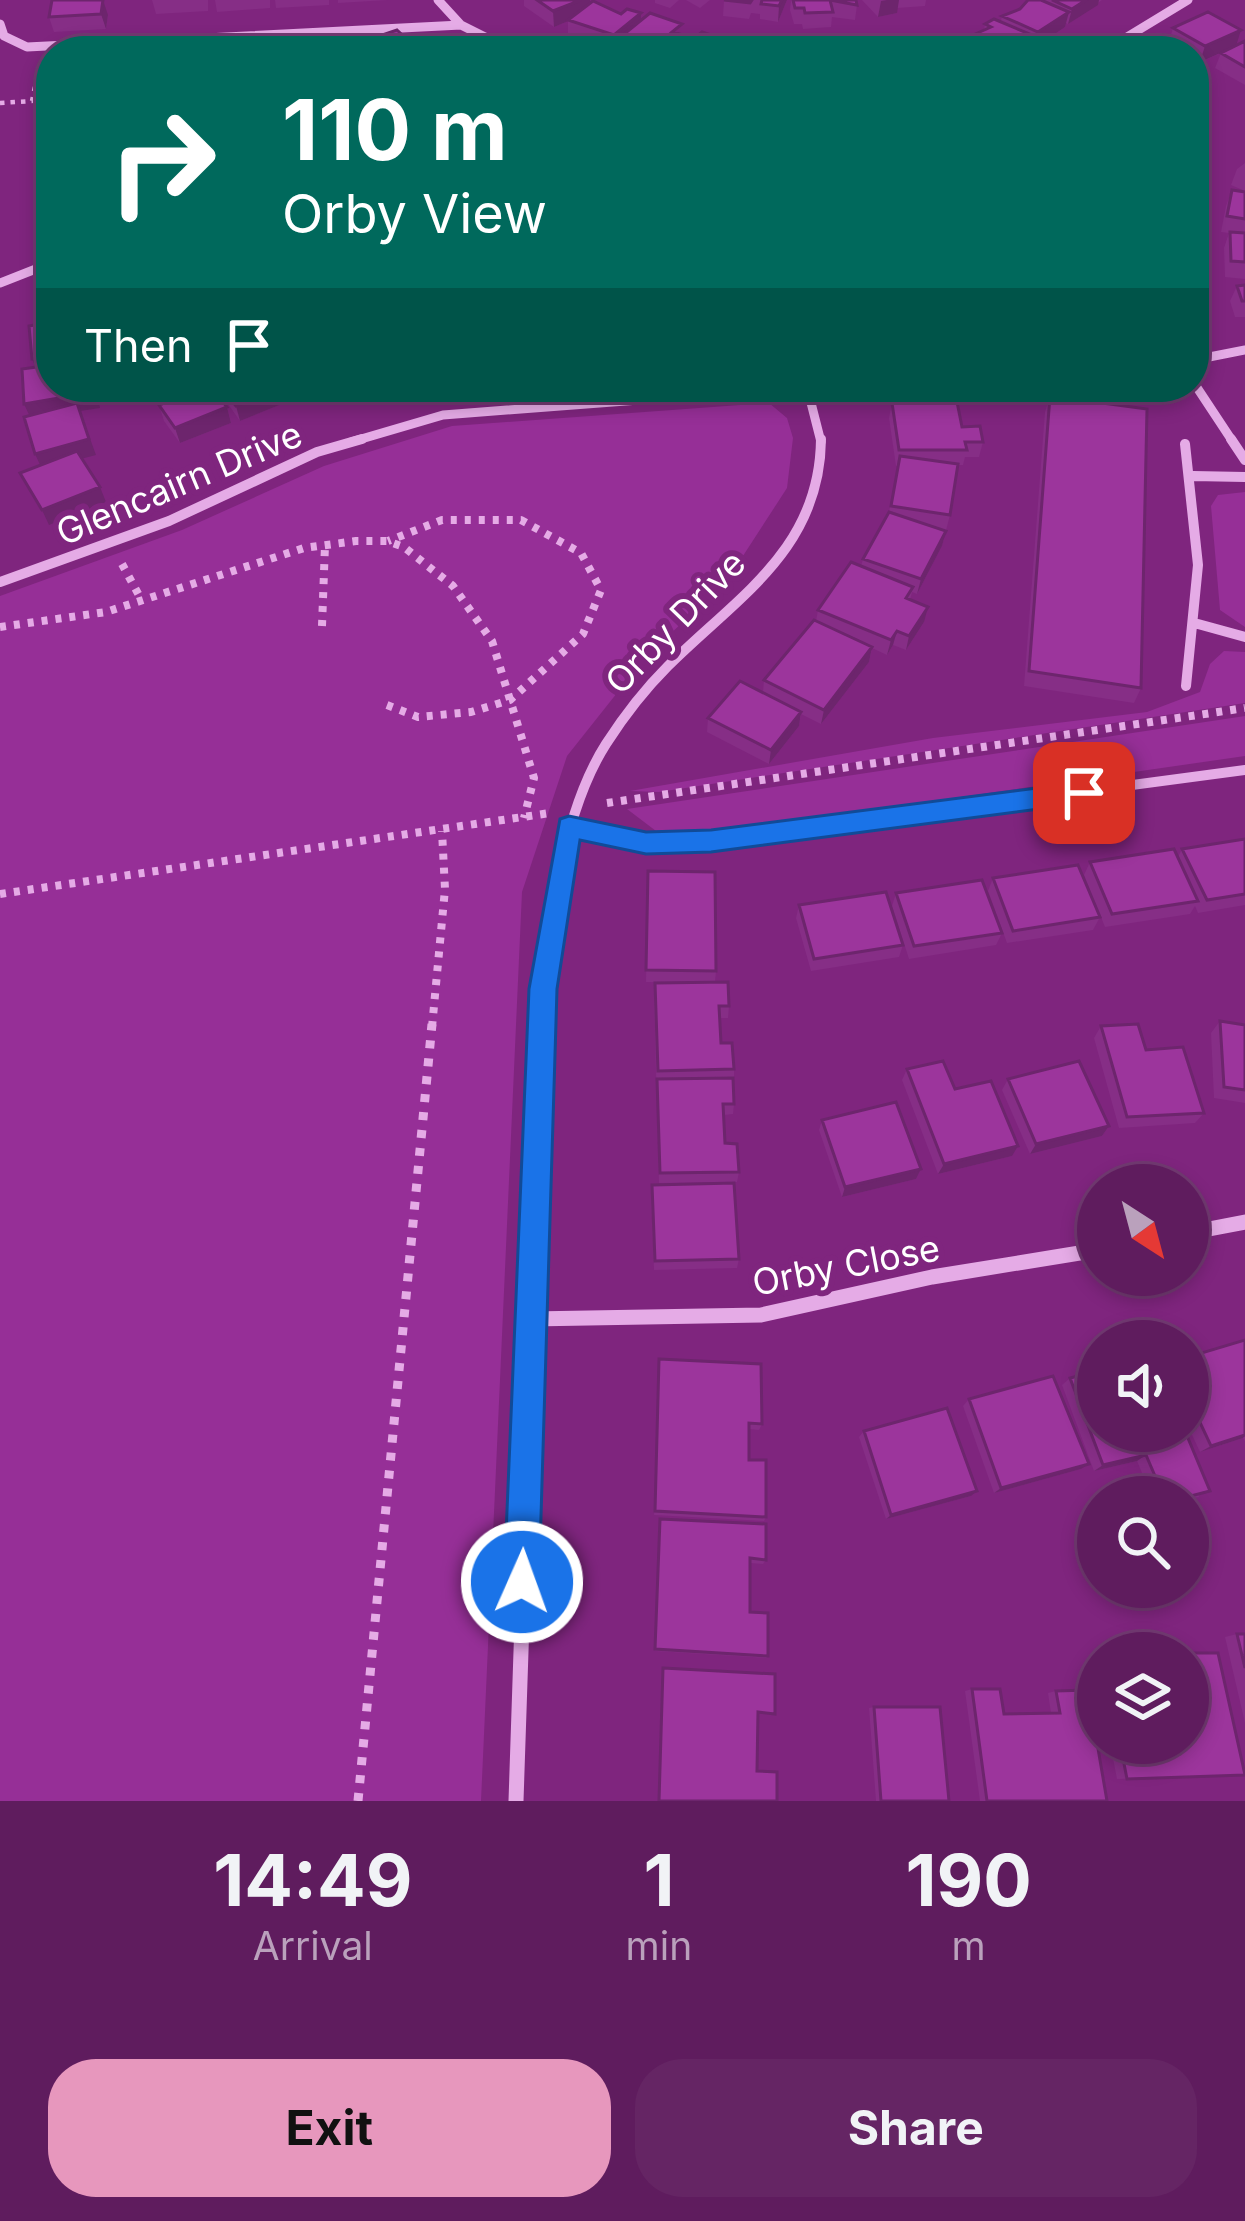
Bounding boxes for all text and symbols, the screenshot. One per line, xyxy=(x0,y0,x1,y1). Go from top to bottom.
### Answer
text: 110 m xyxy=(282,79,508,180)
icon: right xyxy=(84,84,240,240)
text: Orby View xyxy=(282,181,547,246)
icon: arrive xyxy=(216,312,282,378)
text: Then xyxy=(84,318,192,373)
street label: Glencairn Drive xyxy=(50,411,308,555)
street label: Orby Drive xyxy=(596,541,754,703)
pin xyxy=(1033,742,1135,844)
icon: arrive xyxy=(1051,760,1117,826)
north arrow xyxy=(1077,1164,1209,1296)
map controls xyxy=(1077,1164,1209,1764)
street label: Orby Close xyxy=(749,1225,943,1305)
button: sound xyxy=(1077,1320,1209,1452)
button: search xyxy=(1077,1476,1209,1608)
position arrow xyxy=(459,1519,585,1645)
button: layers xyxy=(1077,1632,1209,1764)
text: 14:49 xyxy=(213,1836,412,1923)
text: 1 xyxy=(643,1836,674,1923)
text: 190 xyxy=(905,1836,1032,1923)
text: Arrival xyxy=(253,1922,373,1969)
text: min xyxy=(626,1922,692,1969)
text: m xyxy=(952,1922,986,1969)
button: Exit xyxy=(48,2059,611,2197)
button: Share xyxy=(635,2059,1197,2197)

